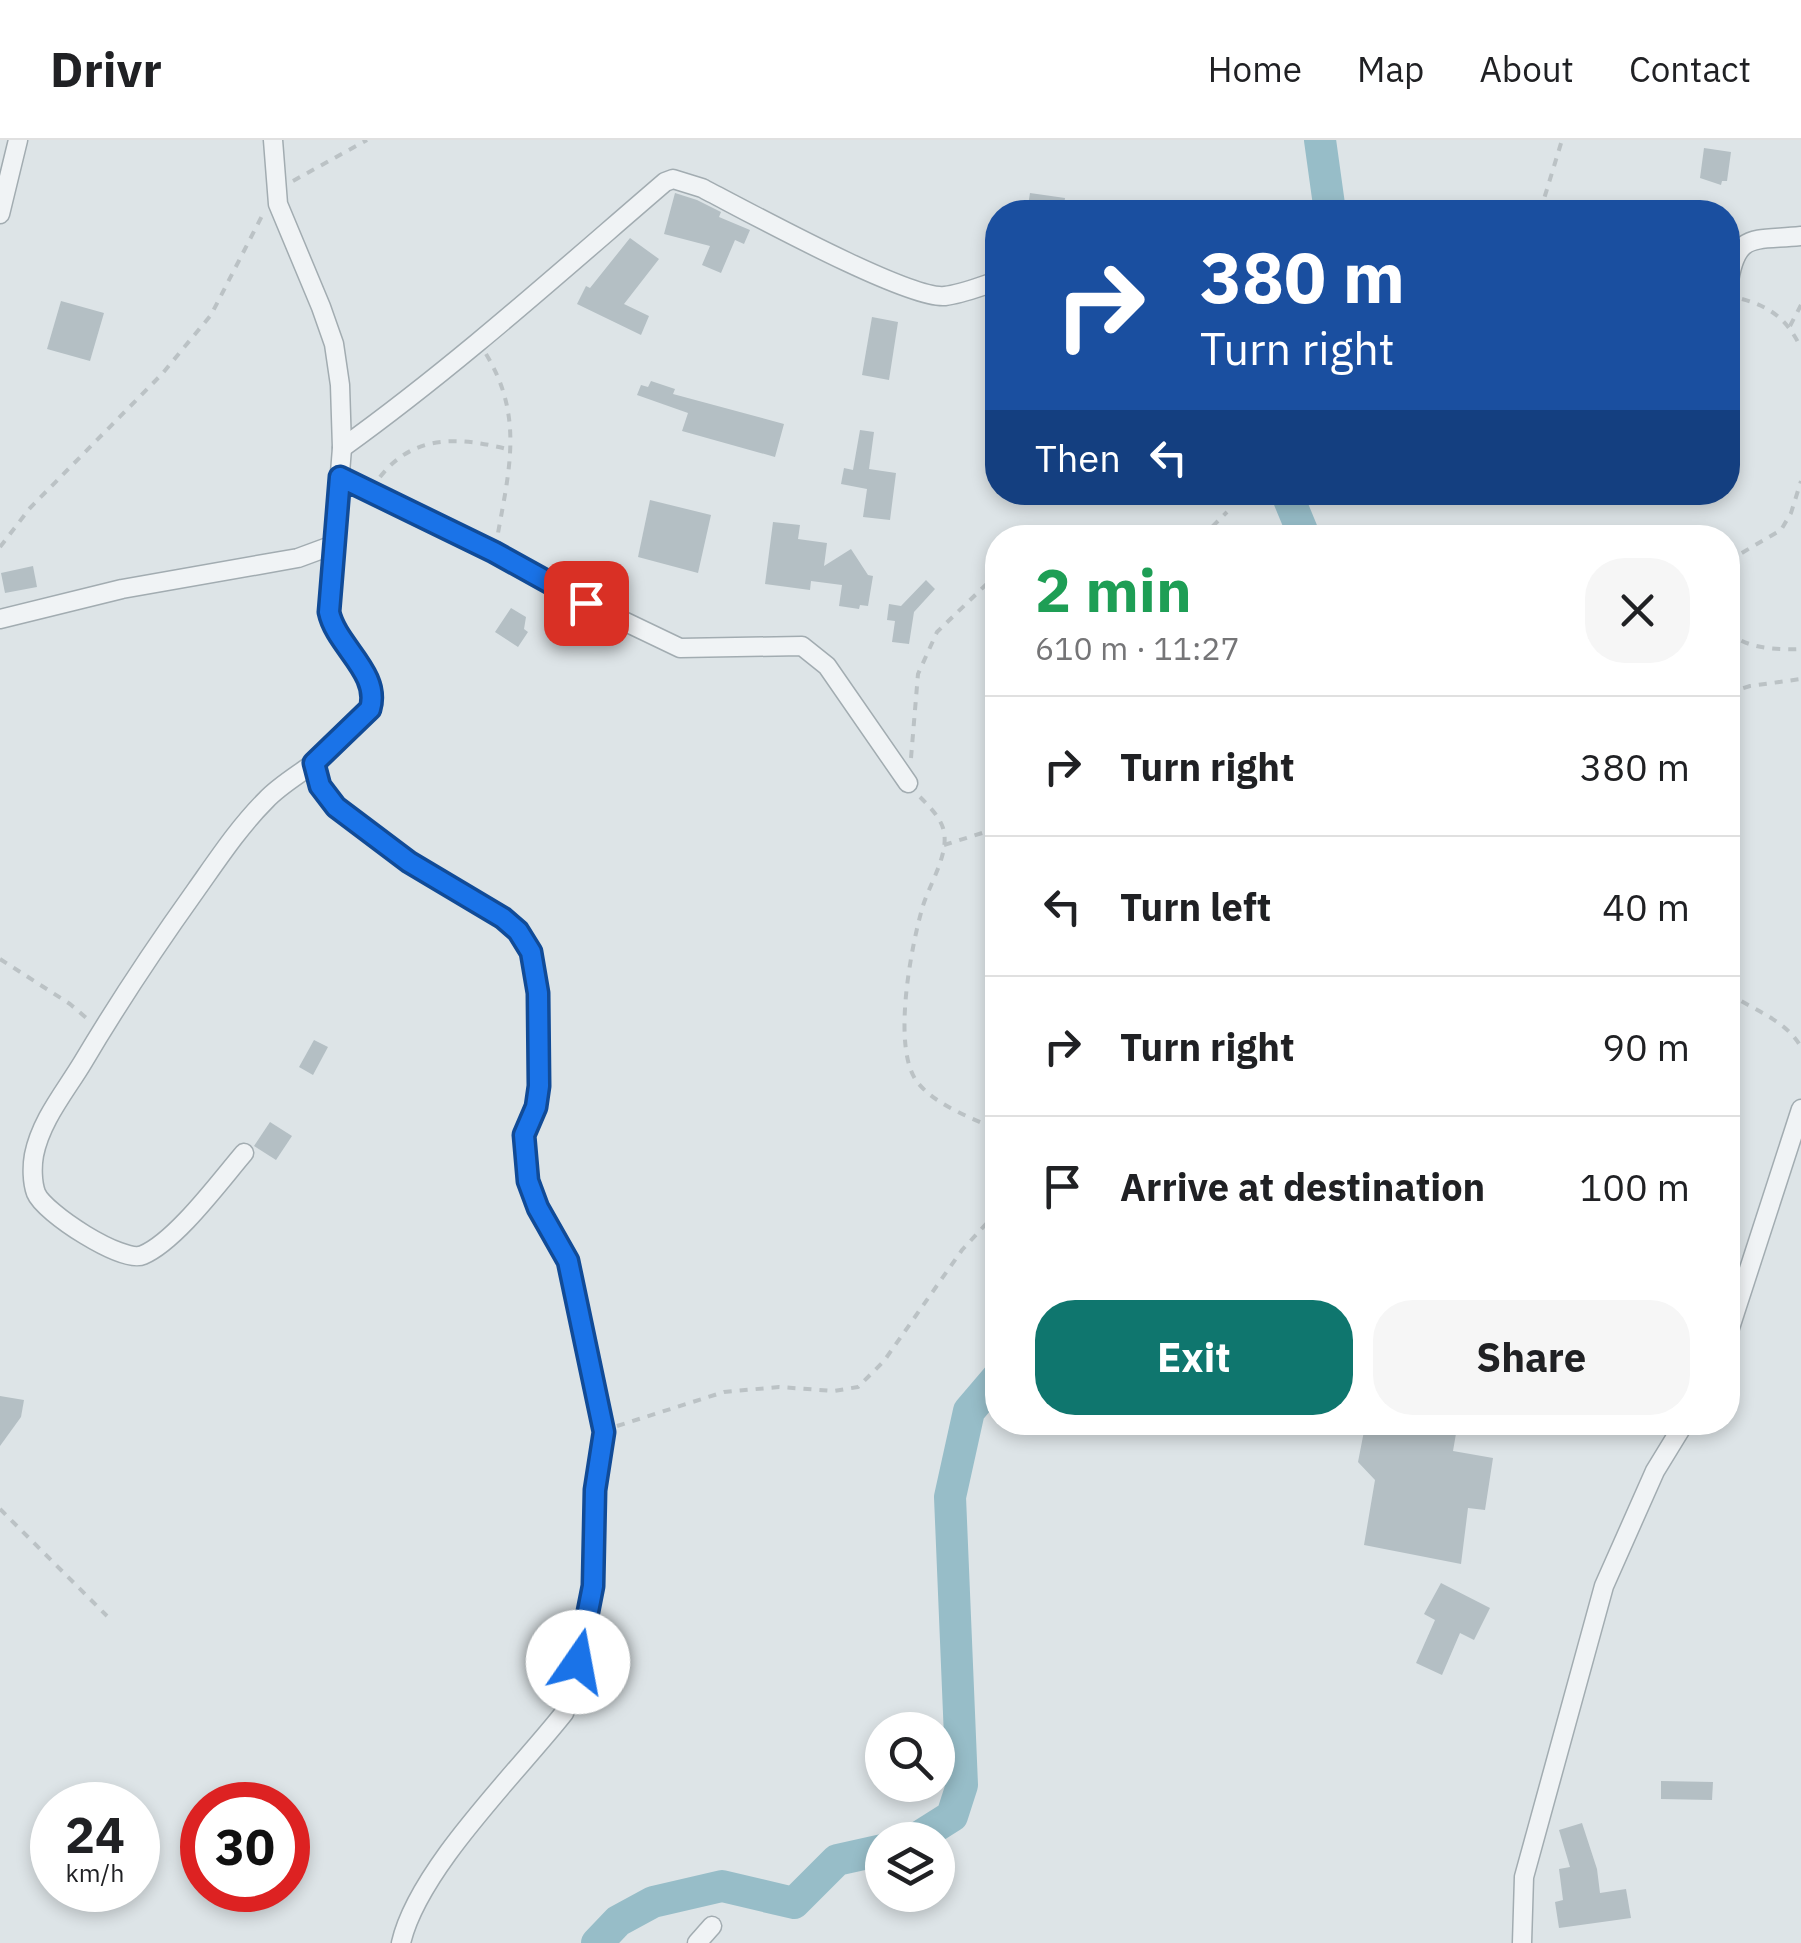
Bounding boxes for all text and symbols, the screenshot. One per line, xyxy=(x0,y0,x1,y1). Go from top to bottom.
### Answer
text: Drivr xyxy=(50,38,162,100)
text: Home xyxy=(1208,46,1302,92)
text: Map xyxy=(1357,46,1424,92)
text: About xyxy=(1479,46,1574,92)
text: Contact xyxy=(1629,46,1751,92)
text: 380 m xyxy=(1200,231,1405,322)
icon: right xyxy=(1035,240,1165,370)
text: Turn right xyxy=(1200,319,1395,377)
icon: left xyxy=(1141,430,1196,485)
text: Then xyxy=(1035,433,1121,482)
text: 2 min xyxy=(1035,550,1192,629)
button: close xyxy=(1585,558,1690,663)
pin xyxy=(544,561,629,646)
icon: arrive xyxy=(559,576,614,631)
text: 610 m · 11:27 xyxy=(1035,627,1240,669)
icon: right xyxy=(1035,739,1090,794)
text: Turn right xyxy=(1120,742,1295,791)
text: 380 m xyxy=(1579,742,1690,791)
icon: left xyxy=(1035,879,1090,934)
text: Turn left xyxy=(1120,882,1271,931)
text: 40 m xyxy=(1602,882,1690,931)
icon: right xyxy=(1035,1019,1090,1074)
text: Turn right xyxy=(1120,1022,1295,1071)
text: 90 m xyxy=(1602,1022,1690,1071)
icon: arrive xyxy=(1035,1159,1090,1214)
text: Arrive at destination xyxy=(1120,1162,1485,1211)
text: 100 m xyxy=(1579,1162,1690,1211)
button: Exit xyxy=(1035,1300,1353,1415)
button: Share xyxy=(1373,1300,1690,1415)
position arrow xyxy=(526,1610,630,1714)
map controls xyxy=(865,1712,955,1912)
button: search xyxy=(865,1712,955,1802)
speed limit sign: 30 xyxy=(180,1782,310,1912)
text: 24 xyxy=(65,1802,125,1867)
button: layers xyxy=(865,1822,955,1912)
text: km/h xyxy=(66,1856,124,1889)

